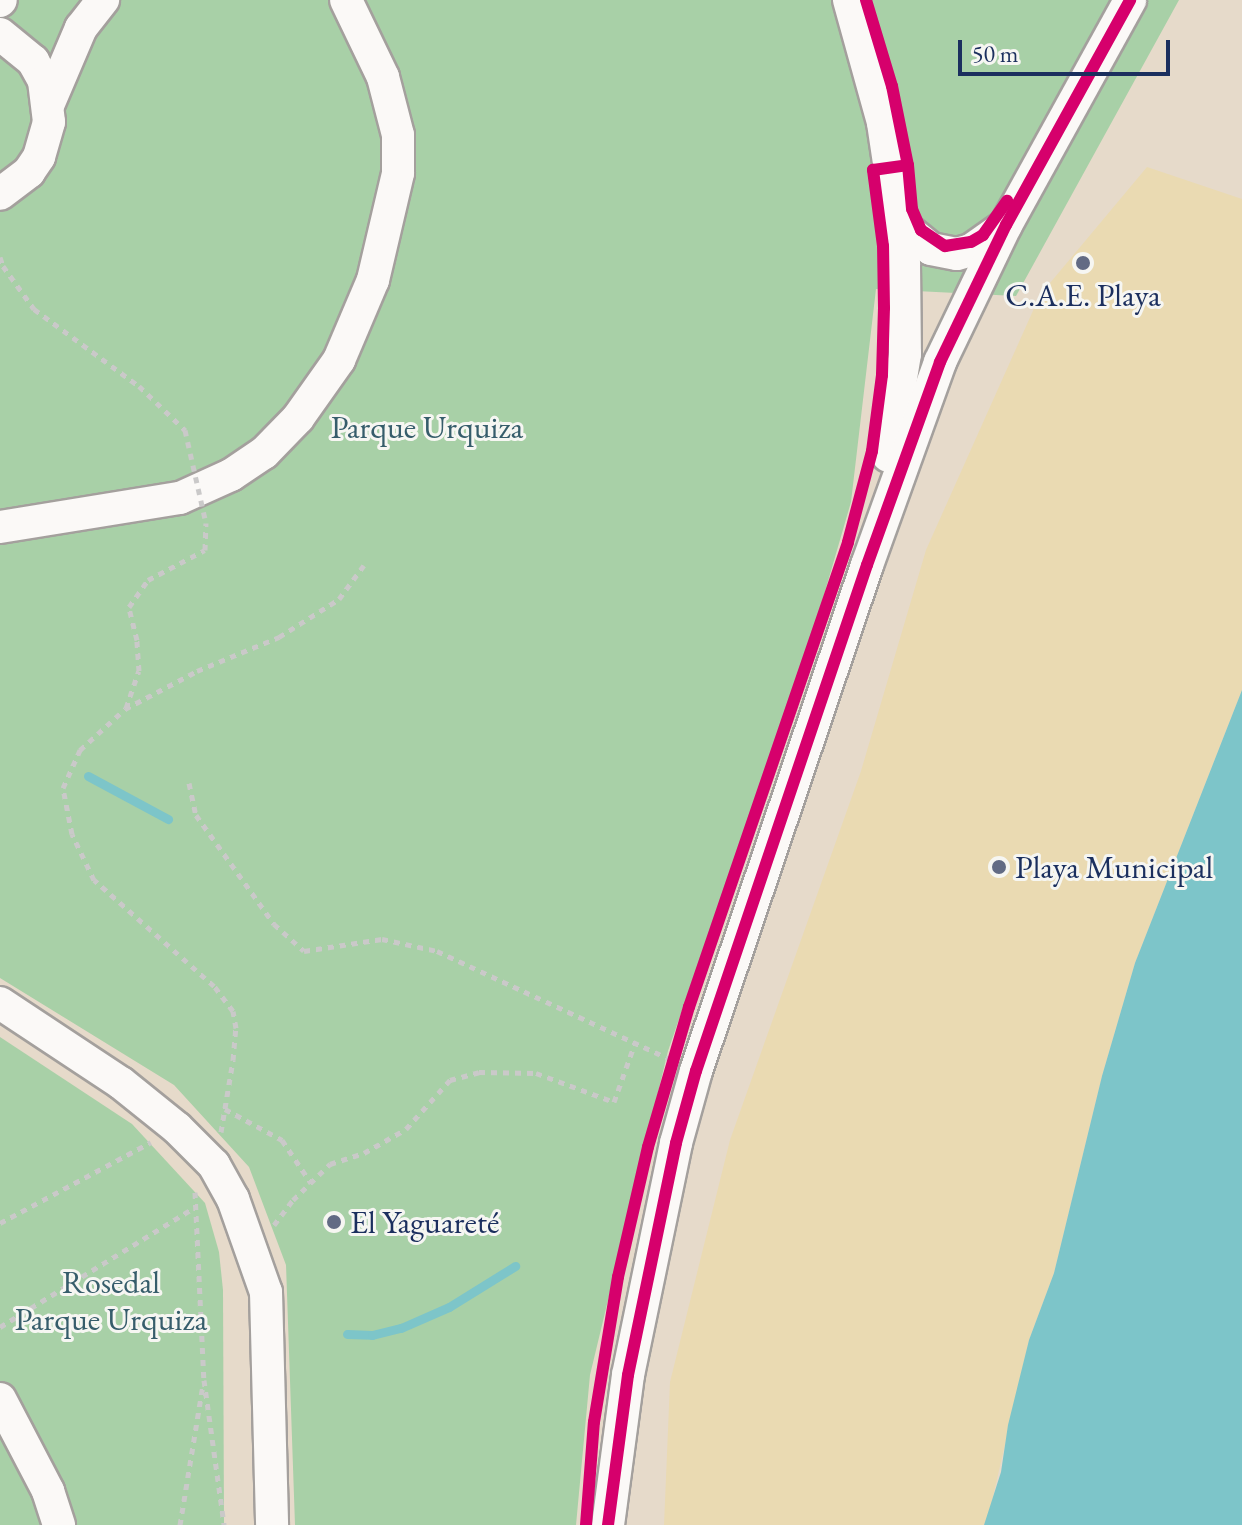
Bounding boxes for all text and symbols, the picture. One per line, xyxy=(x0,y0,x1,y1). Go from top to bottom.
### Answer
scale bar xyxy=(962,24,1174,74)
text: 50 m xyxy=(972,38,1019,69)
marker: C.A.E. Playa xyxy=(1074,254,1092,272)
place label: C.A.E. Playa xyxy=(1005,276,1161,314)
park label: Parque Urquiza xyxy=(331,408,523,446)
place label: Playa Municipal xyxy=(1015,848,1213,886)
marker: Playa Municipal xyxy=(990,858,1008,876)
place label: El Yaguareté xyxy=(350,1203,499,1241)
marker: El Yaguareté xyxy=(325,1213,343,1231)
park label: Rosedal Parque Urquiza xyxy=(15,1264,207,1339)

